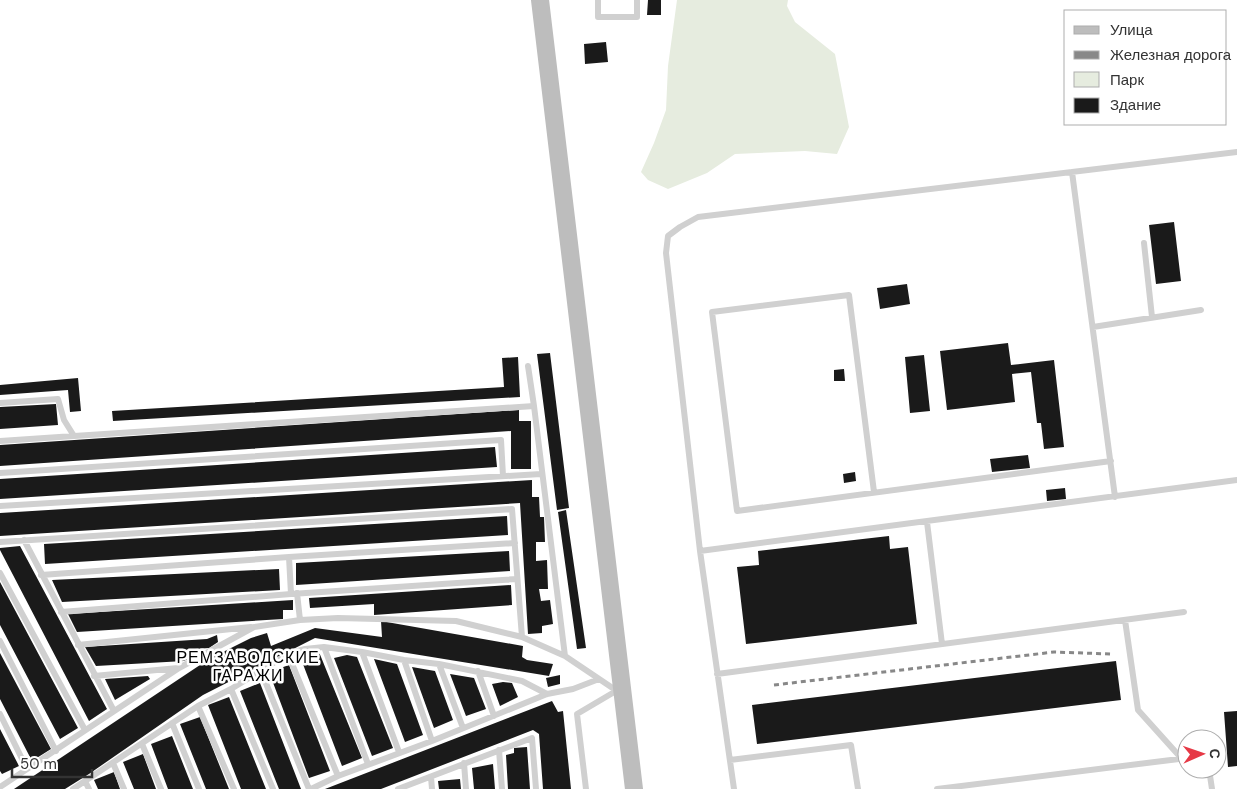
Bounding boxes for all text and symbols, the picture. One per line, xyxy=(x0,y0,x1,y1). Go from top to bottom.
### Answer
legend xyxy=(1064,10,1227,125)
text: Улица xyxy=(1110,20,1153,40)
text: Железная дорога xyxy=(1110,45,1232,65)
text: Парк xyxy=(1110,70,1144,90)
text: Здание xyxy=(1110,95,1161,115)
district label: РЕМЗАВОДСКИЕ ГАРАЖИ xyxy=(176,647,320,686)
north arrow xyxy=(1177,729,1227,779)
scale bar xyxy=(12,746,92,778)
text: С xyxy=(1206,748,1224,759)
text: 50 m xyxy=(20,754,57,774)

